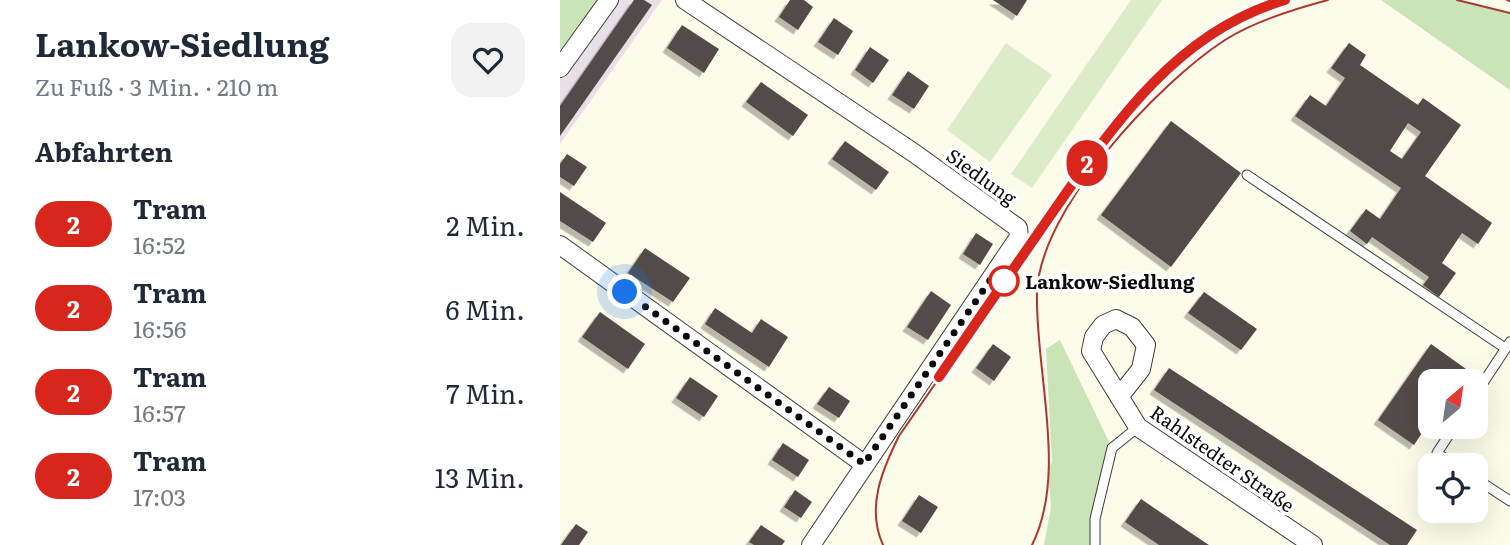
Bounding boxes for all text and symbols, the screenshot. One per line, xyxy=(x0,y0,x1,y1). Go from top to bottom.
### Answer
text: Lankow-Siedlung xyxy=(35,18,329,67)
button: heart xyxy=(451,23,525,97)
text: Zu Fuß · 3 Min. · 210 m xyxy=(35,69,278,103)
text: Abfahrten xyxy=(35,131,173,170)
line badge: 2 xyxy=(1064,140,1110,186)
street label: Siedlung xyxy=(941,141,1023,211)
text: 2 xyxy=(1081,145,1093,180)
text: Tram xyxy=(133,188,207,227)
text: 2 Min. xyxy=(446,205,525,244)
text: 2 xyxy=(67,206,80,241)
text: 16:52 xyxy=(133,227,186,261)
marker: Lankow-Siedlung xyxy=(989,266,1019,296)
place label: Lankow-Siedlung xyxy=(1025,267,1195,295)
text: Tram xyxy=(133,272,207,311)
your location xyxy=(607,274,642,309)
text: 6 Min. xyxy=(445,289,525,328)
text: 2 xyxy=(67,290,80,325)
text: 16:56 xyxy=(133,311,186,345)
text: Tram xyxy=(133,356,207,395)
north arrow xyxy=(1418,369,1488,439)
map controls xyxy=(1418,369,1488,523)
text: 7 Min. xyxy=(446,373,525,412)
text: 2 xyxy=(67,374,80,409)
text: 16:57 xyxy=(133,395,186,429)
street label: Rahlstedter Straße xyxy=(1145,398,1301,518)
text: Tram xyxy=(133,440,207,479)
button: locate xyxy=(1418,453,1488,523)
text: 13 Min. xyxy=(435,457,525,496)
text: 2 xyxy=(67,458,80,493)
text: 17:03 xyxy=(133,479,186,513)

